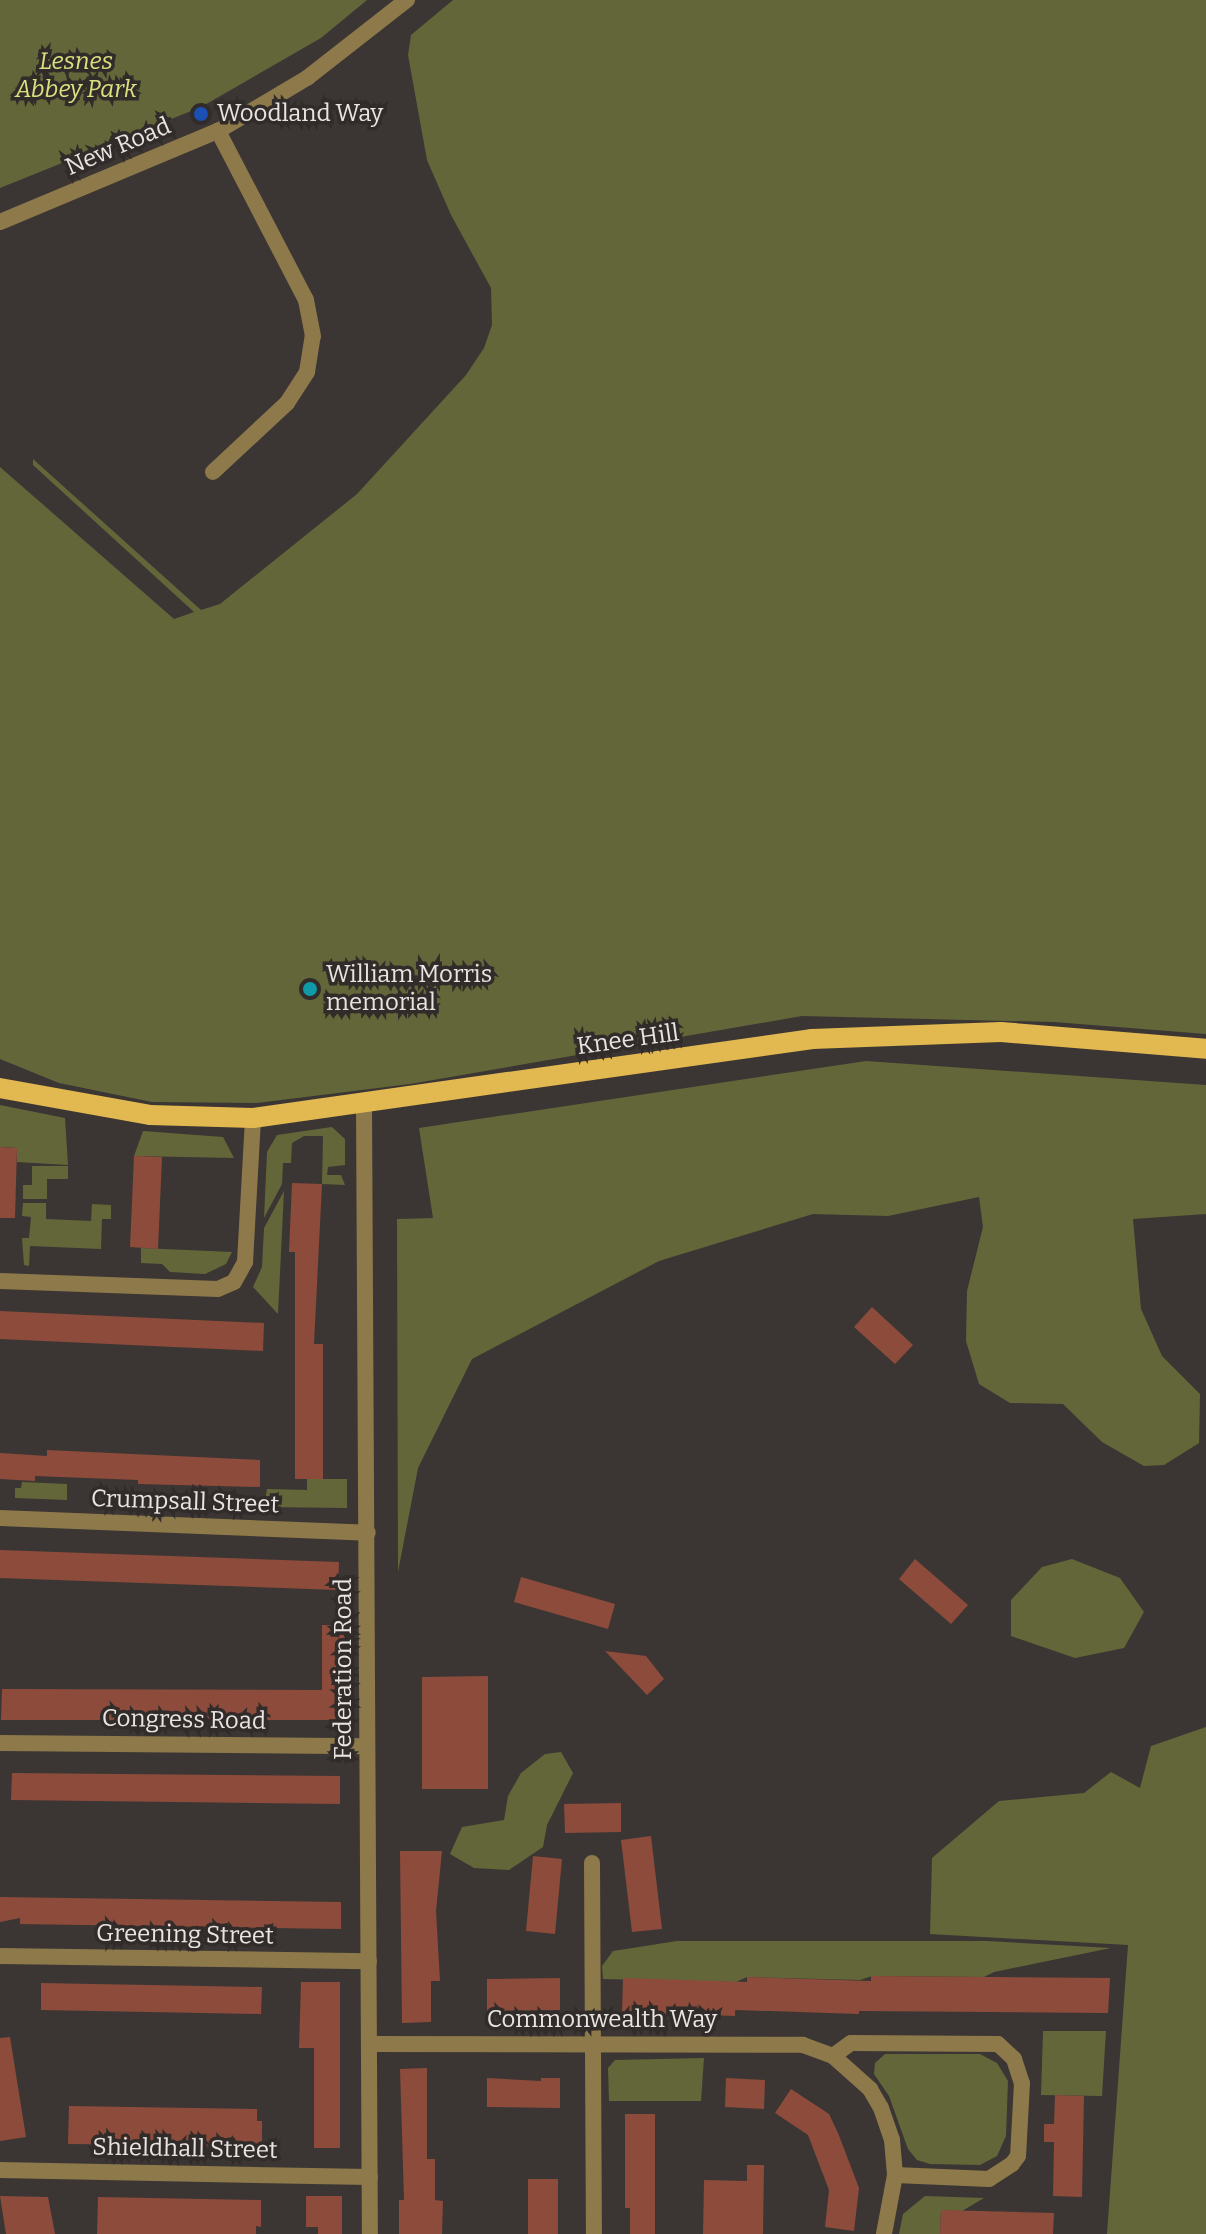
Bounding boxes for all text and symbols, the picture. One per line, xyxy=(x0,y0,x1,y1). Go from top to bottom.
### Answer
park label: Lesnes Abbey Park xyxy=(15,48,137,104)
place label: Woodland Way xyxy=(217,100,383,128)
marker: Woodland Way xyxy=(192,105,210,123)
street label: New Road xyxy=(61,112,175,182)
place label: William Morris memorial xyxy=(326,961,492,1017)
marker: William Morris memorial xyxy=(301,980,319,998)
street label: Knee Hill xyxy=(575,1019,681,1061)
street label: Crumpsall Street xyxy=(90,1484,280,1520)
street label: Federation Road xyxy=(330,1578,358,1760)
street label: Congress Road xyxy=(102,1704,266,1736)
street label: Greening Street xyxy=(96,1919,274,1951)
street label: Commonwealth Way xyxy=(487,2006,717,2034)
street label: Shieldhall Street xyxy=(92,2133,278,2165)

